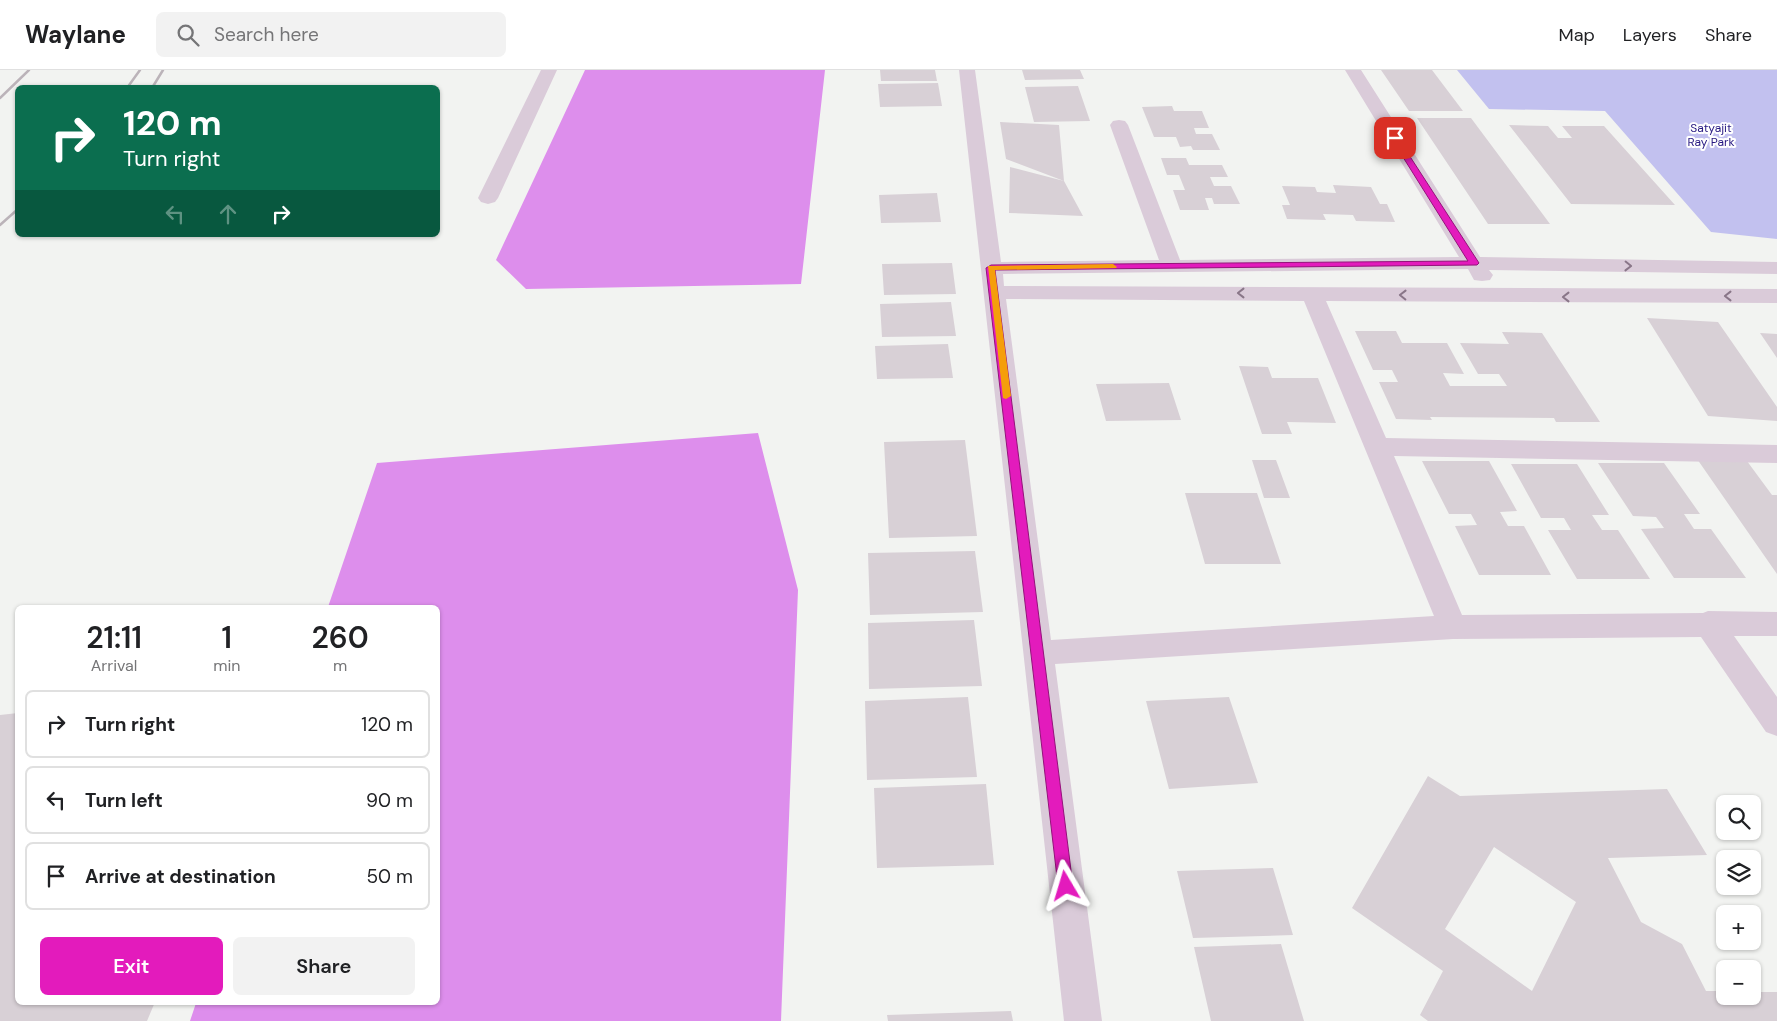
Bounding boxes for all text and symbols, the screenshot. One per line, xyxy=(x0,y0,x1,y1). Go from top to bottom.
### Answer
search box xyxy=(156,12,506,57)
text: Waylane xyxy=(25,19,126,50)
icon: search xyxy=(174,21,202,49)
text: Search here xyxy=(214,22,319,47)
text: Map xyxy=(1559,23,1595,47)
text: Layers xyxy=(1623,23,1677,47)
text: Share xyxy=(1705,23,1752,47)
text: 120 m xyxy=(123,100,222,146)
icon: right xyxy=(40,105,105,170)
pin xyxy=(1374,117,1416,159)
park label: Satyajit Ray Park xyxy=(1688,120,1734,150)
icon: arrive xyxy=(1381,124,1409,152)
text: Turn right xyxy=(123,144,220,173)
icon: left xyxy=(161,200,189,228)
icon: ahead xyxy=(214,200,242,228)
icon: right xyxy=(267,200,295,228)
one-way arrow xyxy=(1624,260,1632,271)
one-way arrow xyxy=(1237,288,1244,298)
one-way arrow xyxy=(1399,290,1407,300)
one-way arrow xyxy=(1724,291,1732,301)
one-way arrow xyxy=(1562,292,1570,302)
text: 21:11 xyxy=(86,618,142,657)
text: 1 xyxy=(222,618,232,657)
text: 260 xyxy=(312,618,369,657)
text: Arrival xyxy=(91,655,137,676)
text: min xyxy=(213,655,240,676)
text: m xyxy=(333,655,347,676)
icon: right xyxy=(42,710,70,738)
text: Turn right xyxy=(85,712,175,737)
text: 120 m xyxy=(361,712,413,737)
icon: left xyxy=(42,786,70,814)
text: Turn left xyxy=(85,788,163,813)
text: 90 m xyxy=(366,788,413,813)
map controls xyxy=(1716,795,1761,1005)
button: search xyxy=(1716,795,1761,840)
button: layers xyxy=(1716,850,1761,895)
position arrow xyxy=(1039,859,1091,911)
icon: arrive xyxy=(42,862,70,890)
text: Arrive at destination xyxy=(85,864,276,889)
text: 50 m xyxy=(366,864,413,889)
button: + xyxy=(1716,905,1761,950)
button: Exit xyxy=(40,937,223,995)
button: Share xyxy=(233,937,415,995)
button: − xyxy=(1716,960,1761,1005)

